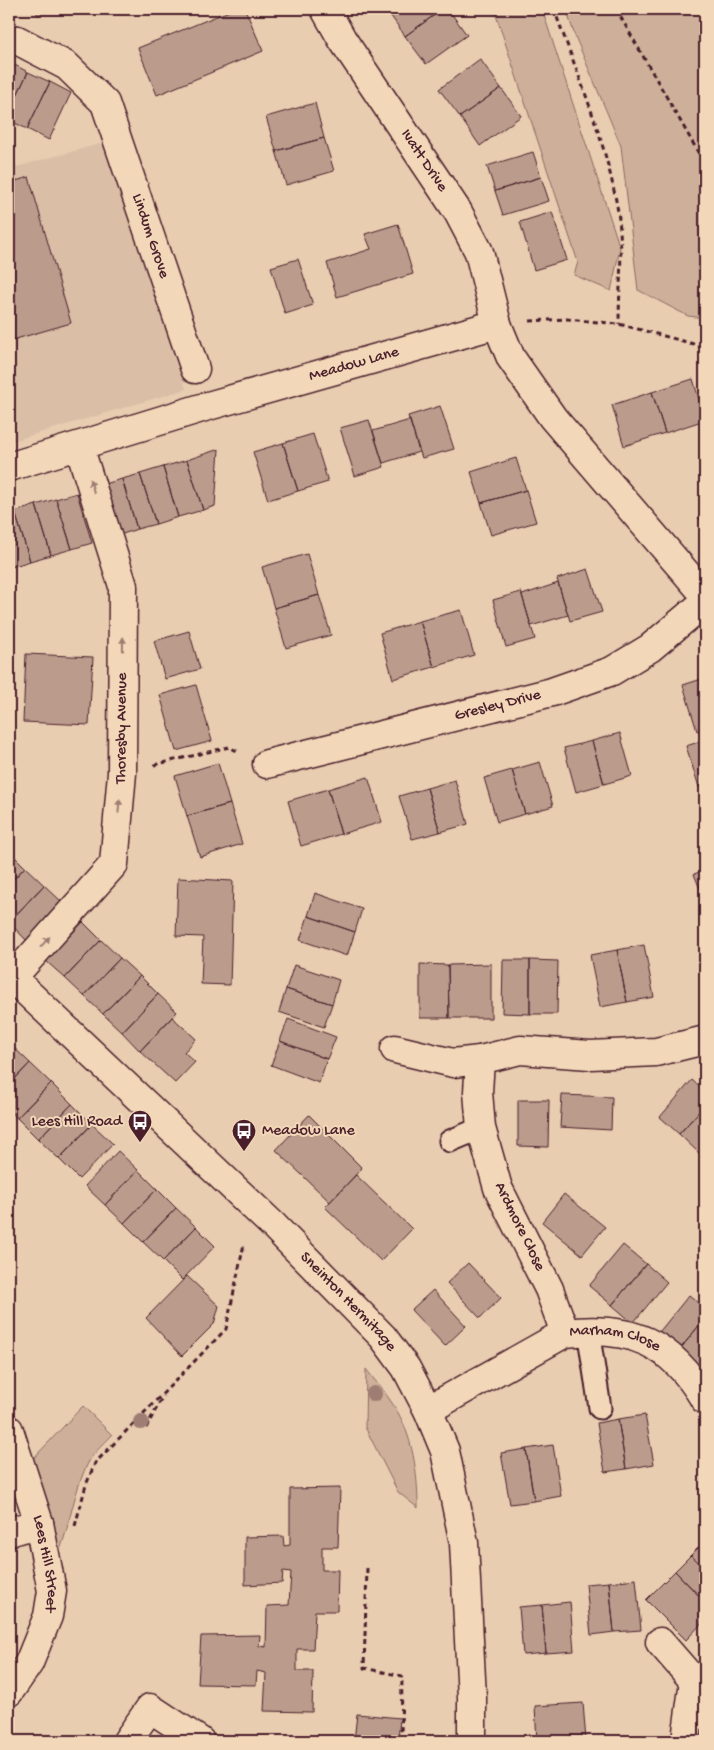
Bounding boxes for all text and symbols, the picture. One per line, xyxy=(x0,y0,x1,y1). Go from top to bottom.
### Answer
street label: Ivatt Drive xyxy=(396,126,452,196)
street label: Lindum Grove xyxy=(127,191,173,282)
street label: Meadow Lane xyxy=(307,343,402,386)
one-way arrow xyxy=(88,478,96,493)
one-way arrow xyxy=(119,635,127,651)
street label: Thoresby Avenue xyxy=(111,672,132,786)
street label: Gresley Drive xyxy=(453,686,544,726)
one-way arrow xyxy=(115,798,123,814)
one-way arrow xyxy=(39,936,50,948)
bus stop icon: Lees Hill Road xyxy=(127,1109,153,1143)
place label: Lees Hill Road xyxy=(32,1113,124,1132)
bus stop icon: Meadow Lane xyxy=(231,1118,257,1152)
place label: Meadow Lane xyxy=(262,1122,355,1141)
street label: Ardmore Close xyxy=(489,1179,549,1275)
street label: Sneinton Hermitage xyxy=(295,1248,401,1356)
street label: Marham Close xyxy=(569,1322,665,1357)
street label: Lees Hill Street xyxy=(28,1513,62,1615)

